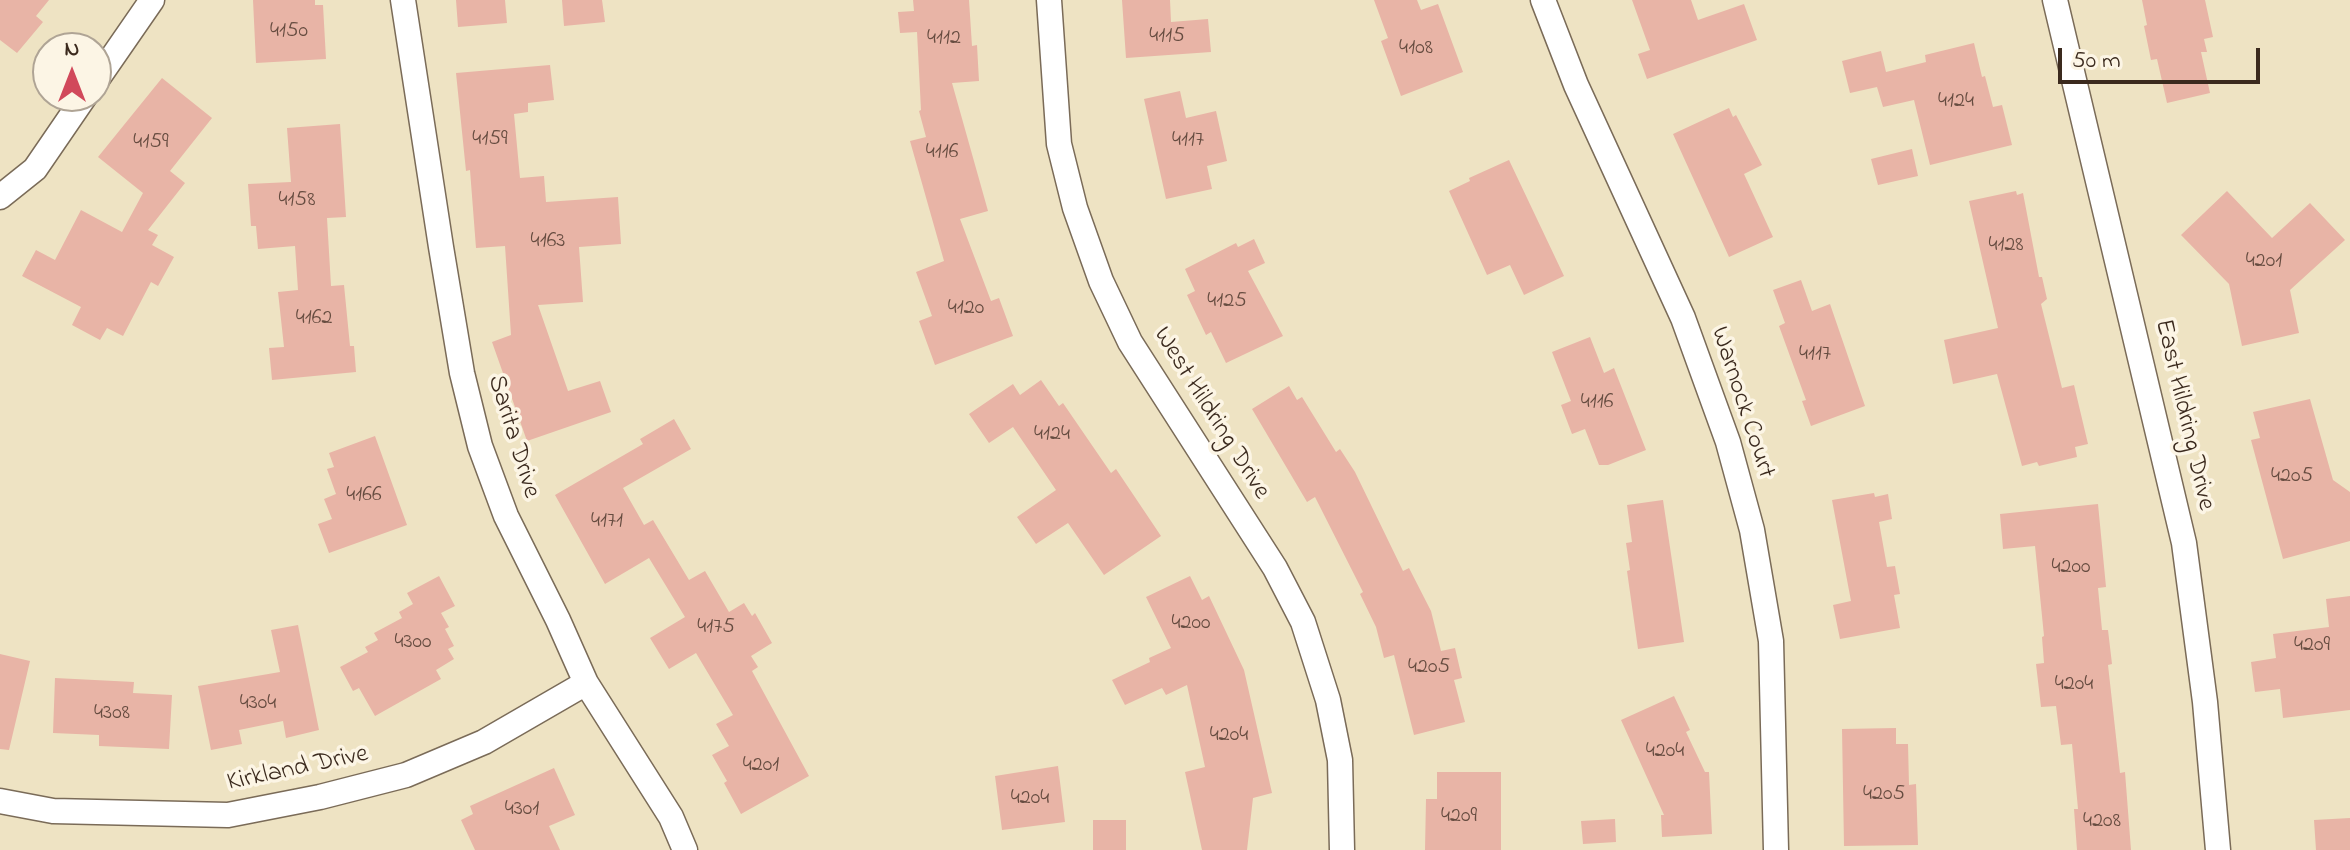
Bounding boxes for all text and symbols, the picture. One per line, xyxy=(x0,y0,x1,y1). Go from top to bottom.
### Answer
house number: 4150 xyxy=(270,19,308,45)
house number: 4115 xyxy=(1149,24,1185,50)
house number: 4112 xyxy=(927,26,961,52)
north arrow xyxy=(32,32,112,112)
scale bar xyxy=(2062,32,2264,82)
text: N xyxy=(65,34,79,66)
house number: 4108 xyxy=(1399,36,1433,62)
text: 50 m xyxy=(2072,44,2121,79)
house number: 4124 xyxy=(1938,89,1974,115)
house number: 4159 xyxy=(472,127,508,153)
house number: 4117 xyxy=(1172,128,1204,154)
house number: 4159 xyxy=(133,130,169,156)
house number: 4116 xyxy=(926,140,958,166)
house number: 4158 xyxy=(279,188,315,214)
house number: 4163 xyxy=(531,229,565,255)
house number: 4128 xyxy=(1988,233,2024,259)
house number: 4201 xyxy=(2246,249,2282,275)
house number: 4125 xyxy=(1207,289,1247,315)
house number: 4120 xyxy=(948,296,984,322)
house number: 4162 xyxy=(296,306,332,332)
street label: East Hildring Drive xyxy=(2146,316,2220,514)
street label: West Hildring Drive xyxy=(1145,322,1275,506)
street label: Warnock Court xyxy=(1702,323,1780,483)
house number: 4117 xyxy=(1799,342,1831,368)
street label: Sarita Drive xyxy=(479,372,545,502)
house number: 4116 xyxy=(1581,390,1613,416)
house number: 4124 xyxy=(1034,422,1070,448)
house number: 4205 xyxy=(2271,464,2313,490)
house number: 4166 xyxy=(346,483,382,509)
house number: 4171 xyxy=(591,509,623,535)
house number: 4200 xyxy=(2051,555,2091,581)
house number: 4200 xyxy=(1171,611,1211,637)
house number: 4175 xyxy=(697,615,735,641)
house number: 4300 xyxy=(394,630,432,656)
house number: 4209 xyxy=(2294,633,2330,659)
house number: 4205 xyxy=(1408,655,1450,681)
house number: 4204 xyxy=(2055,672,2093,698)
house number: 4304 xyxy=(240,691,276,717)
house number: 4308 xyxy=(94,701,130,727)
house number: 4204 xyxy=(1210,723,1248,749)
house number: 4204 xyxy=(1646,739,1684,765)
street label: Kirkland Drive xyxy=(225,740,371,800)
house number: 4201 xyxy=(743,753,779,779)
house number: 4205 xyxy=(1863,782,1905,808)
house number: 4204 xyxy=(1011,786,1049,812)
house number: 4301 xyxy=(505,797,539,823)
house number: 4209 xyxy=(1441,804,1477,830)
house number: 4208 xyxy=(2083,809,2121,835)

